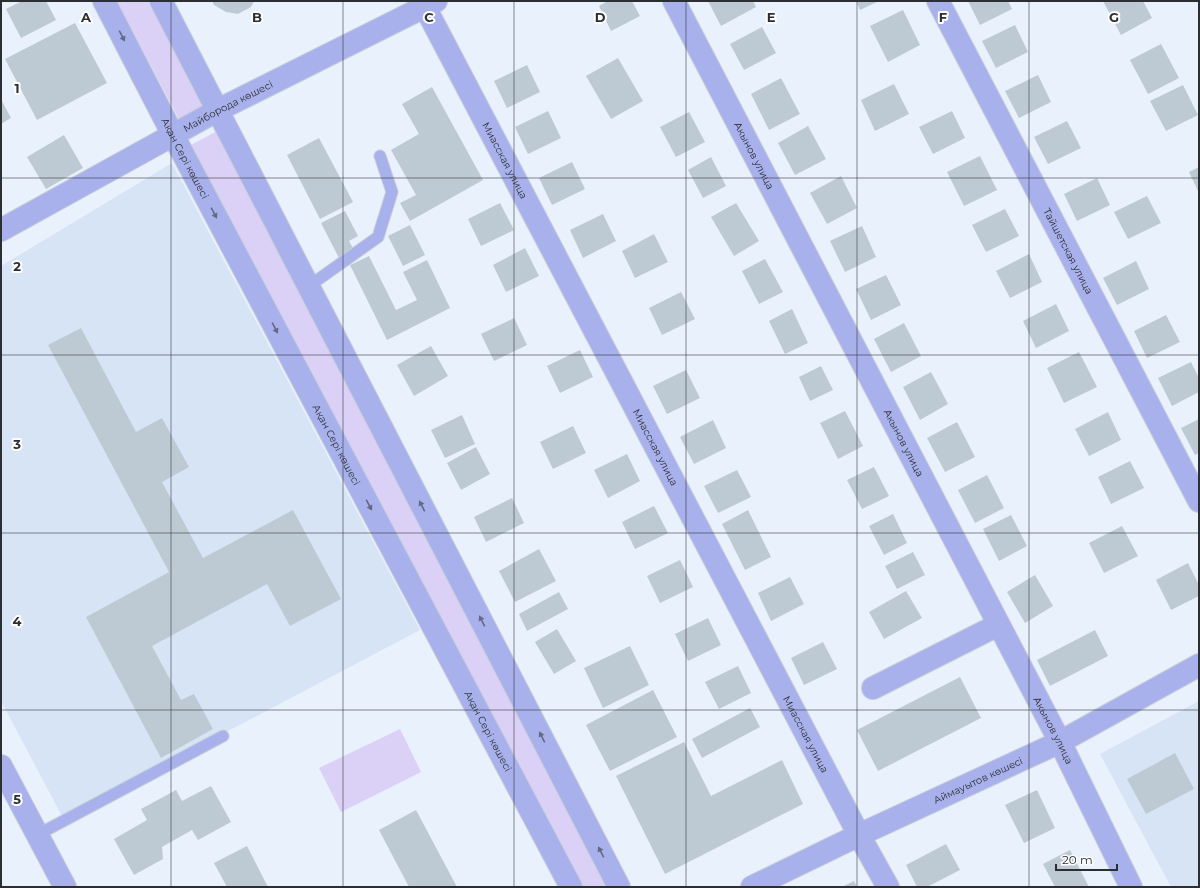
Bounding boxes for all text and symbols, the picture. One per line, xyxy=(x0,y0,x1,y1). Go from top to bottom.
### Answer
text: A xyxy=(80,9,92,25)
text: B xyxy=(252,9,262,25)
text: C xyxy=(424,9,434,25)
text: D xyxy=(595,9,606,25)
text: E xyxy=(767,9,776,25)
text: F xyxy=(939,9,947,25)
text: G xyxy=(1109,9,1119,25)
one-way arrow xyxy=(119,30,125,41)
street label: Майборода көшесі xyxy=(181,77,275,135)
text: 1 xyxy=(14,80,20,96)
street label: Ақан Сері көшесі xyxy=(159,116,212,201)
street label: Акынов улица xyxy=(731,119,777,191)
street label: Миасская улица xyxy=(480,120,531,201)
street label: Тайшетская улица xyxy=(1041,206,1096,296)
one-way arrow xyxy=(211,207,217,219)
text: 2 xyxy=(13,258,21,274)
one-way arrow xyxy=(272,322,278,334)
street label: Ақан Сері көшесі xyxy=(310,402,364,487)
street label: Миасская улица xyxy=(630,407,681,488)
street label: Акынов улица xyxy=(881,407,927,479)
text: 3 xyxy=(12,436,21,452)
one-way arrow xyxy=(365,499,372,510)
one-way arrow xyxy=(419,500,426,512)
text: 4 xyxy=(13,613,22,629)
one-way arrow xyxy=(479,616,485,627)
street label: Ақан Сері көшесі xyxy=(462,688,515,774)
street label: Миасская улица xyxy=(781,693,832,775)
street label: Акынов улица xyxy=(1031,694,1076,766)
one-way arrow xyxy=(538,731,545,743)
street label: Аймауытов көшесі xyxy=(931,754,1025,806)
text: 5 xyxy=(13,791,21,807)
scale bar xyxy=(1056,846,1117,872)
one-way arrow xyxy=(598,847,605,858)
text: 20 m xyxy=(1062,852,1093,867)

